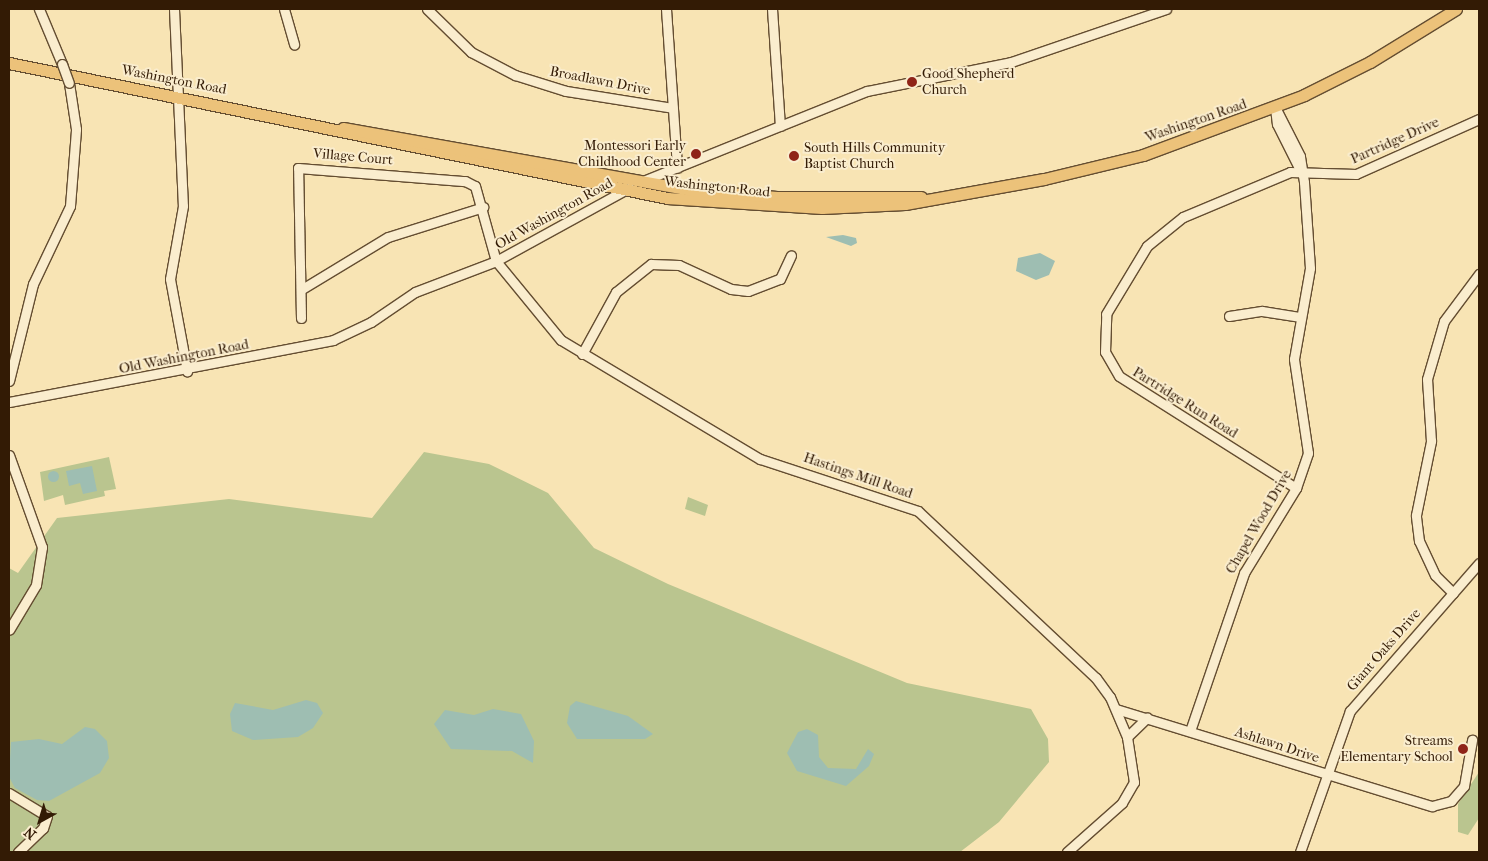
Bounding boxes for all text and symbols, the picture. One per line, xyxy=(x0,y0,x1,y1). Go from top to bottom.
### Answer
street label: Washington Road xyxy=(120,62,228,98)
street label: Broadlawn Drive xyxy=(548,63,652,99)
place label: Good Shepherd Church xyxy=(922,66,1014,98)
marker: Good Shepherd Church xyxy=(906,76,918,88)
street label: Washington Road xyxy=(1143,96,1249,146)
street label: Partridge Drive xyxy=(1348,114,1442,168)
place label: Montessori Early Childhood Center xyxy=(578,138,686,170)
place label: South Hills Community Baptist Church xyxy=(804,140,945,172)
street label: Village Court xyxy=(312,145,394,169)
marker: Montessori Early Childhood Center xyxy=(690,148,702,160)
marker: South Hills Community Baptist Church xyxy=(788,150,800,162)
street label: Washington Road xyxy=(663,173,771,201)
street label: Old Washington Road xyxy=(492,175,616,253)
street label: Old Washington Road xyxy=(118,336,250,378)
street label: Partridge Run Road xyxy=(1129,364,1241,442)
street label: Hastings Mill Road xyxy=(801,449,915,503)
street label: Chapel Wood Drive xyxy=(1222,467,1296,577)
street label: Giant Oaks Drive xyxy=(1344,605,1424,695)
street label: Ashlawn Drive xyxy=(1233,723,1321,767)
place label: Streams Elementary School xyxy=(1340,733,1453,766)
marker: Streams Elementary School xyxy=(1457,743,1469,755)
north arrow xyxy=(15,796,65,846)
text: N xyxy=(21,823,40,843)

